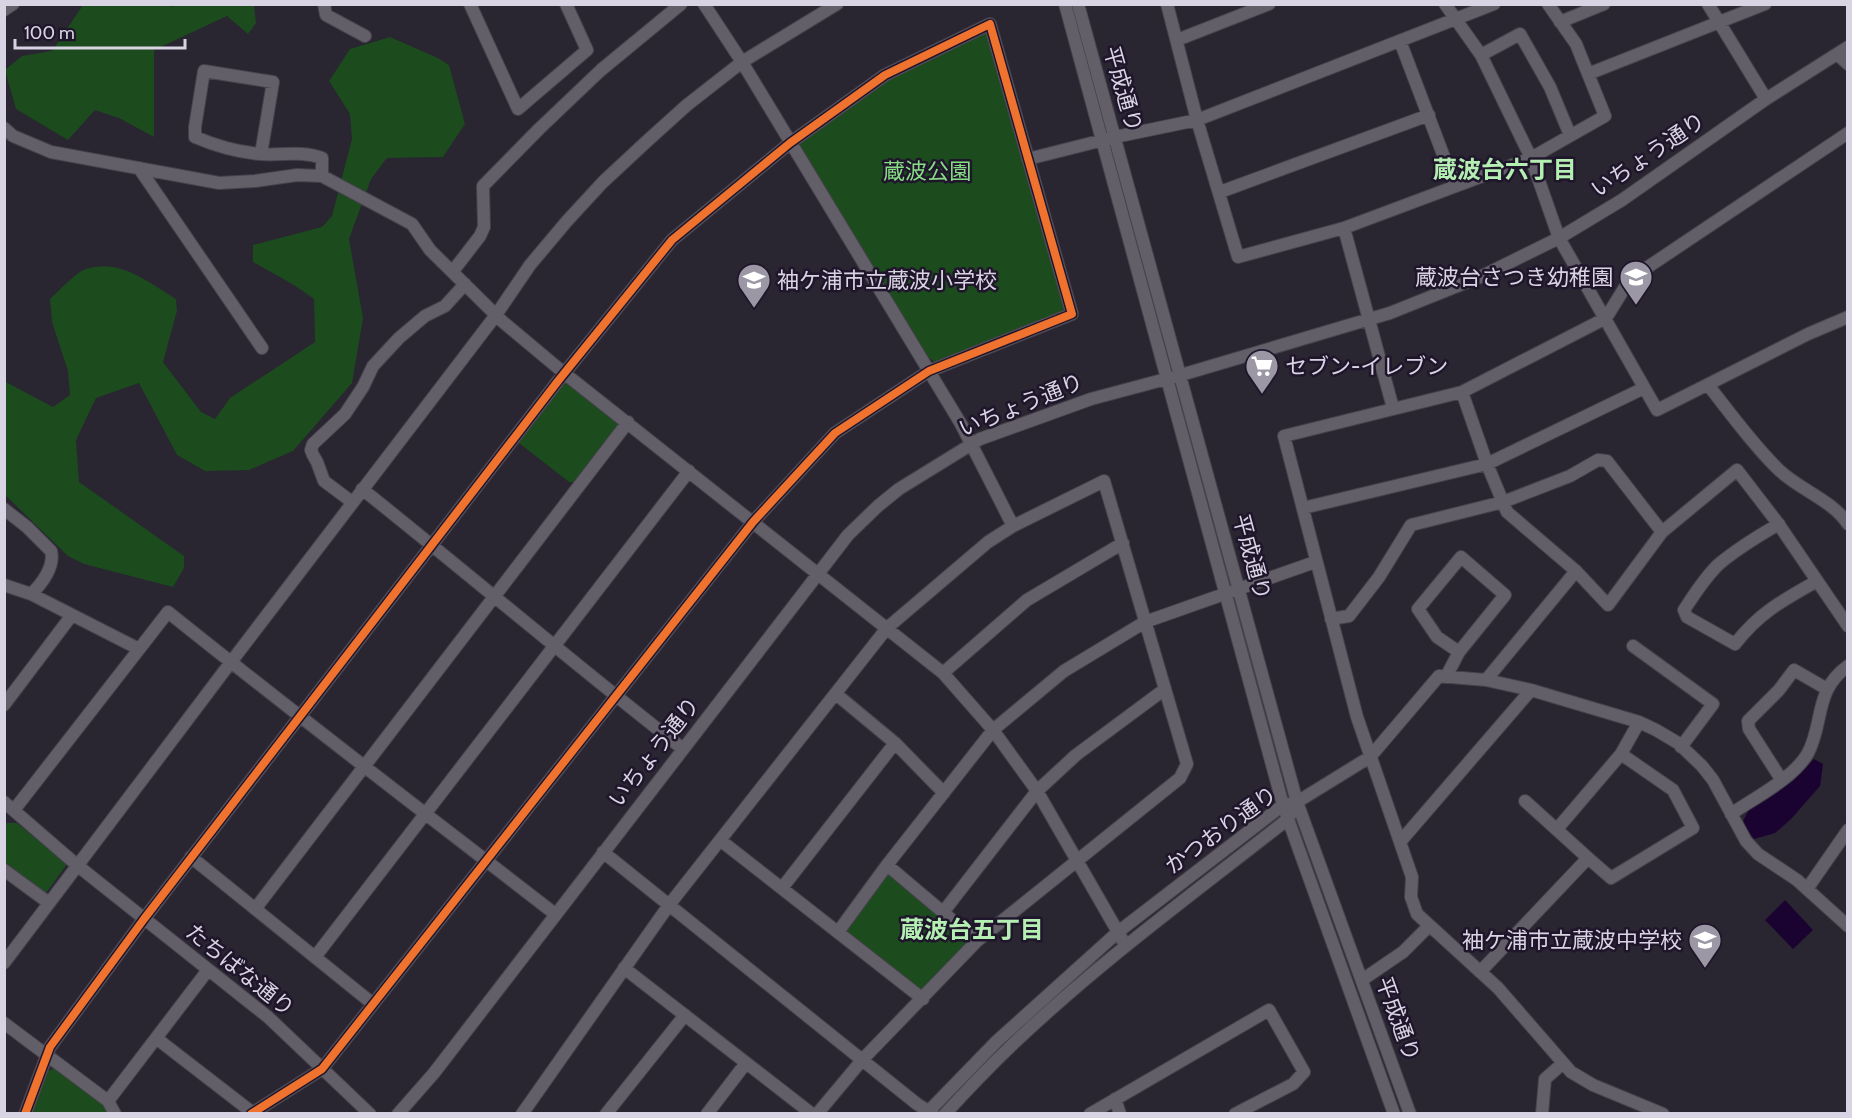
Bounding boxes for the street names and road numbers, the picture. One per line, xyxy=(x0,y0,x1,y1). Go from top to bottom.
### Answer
street label: 平成通り xyxy=(1098,43,1148,135)
street label: いちょう通り xyxy=(1586,107,1710,203)
street label: いちょう通り xyxy=(955,368,1087,442)
street label: 平成通り xyxy=(1228,511,1276,603)
street label: いちょう通り xyxy=(603,692,705,812)
street label: かつおり通り xyxy=(1160,780,1282,880)
street label: たちばな通り xyxy=(180,918,300,1022)
street label: 平成通り xyxy=(1370,973,1426,1065)

